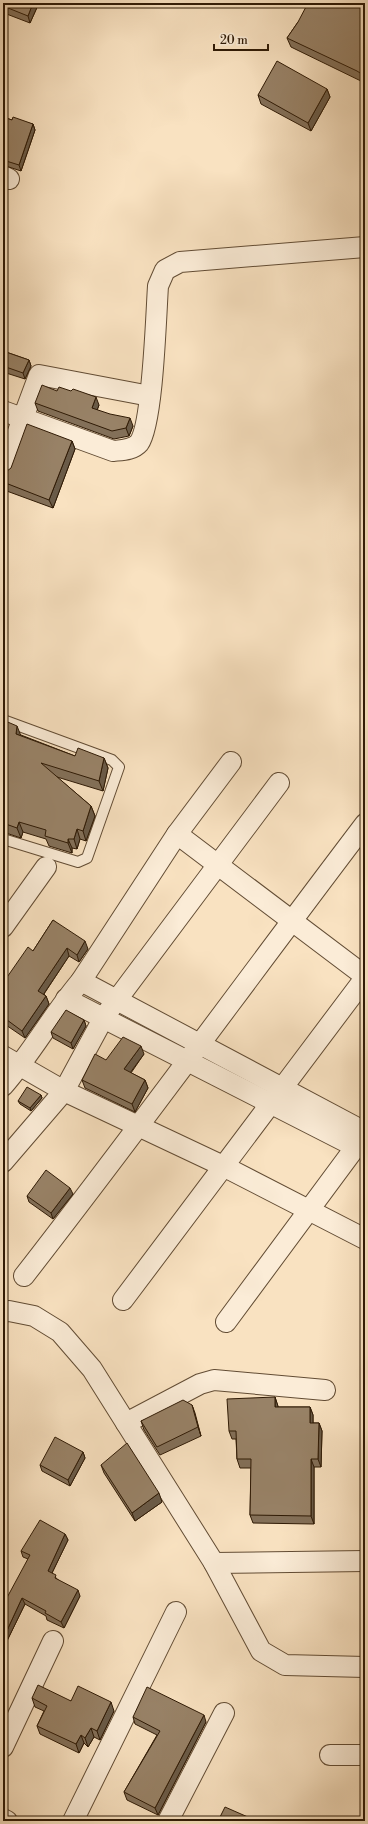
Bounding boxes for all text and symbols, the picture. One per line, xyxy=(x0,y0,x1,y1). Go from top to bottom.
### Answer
scale bar xyxy=(214,26,268,52)
text: 20 m xyxy=(220,33,248,48)

